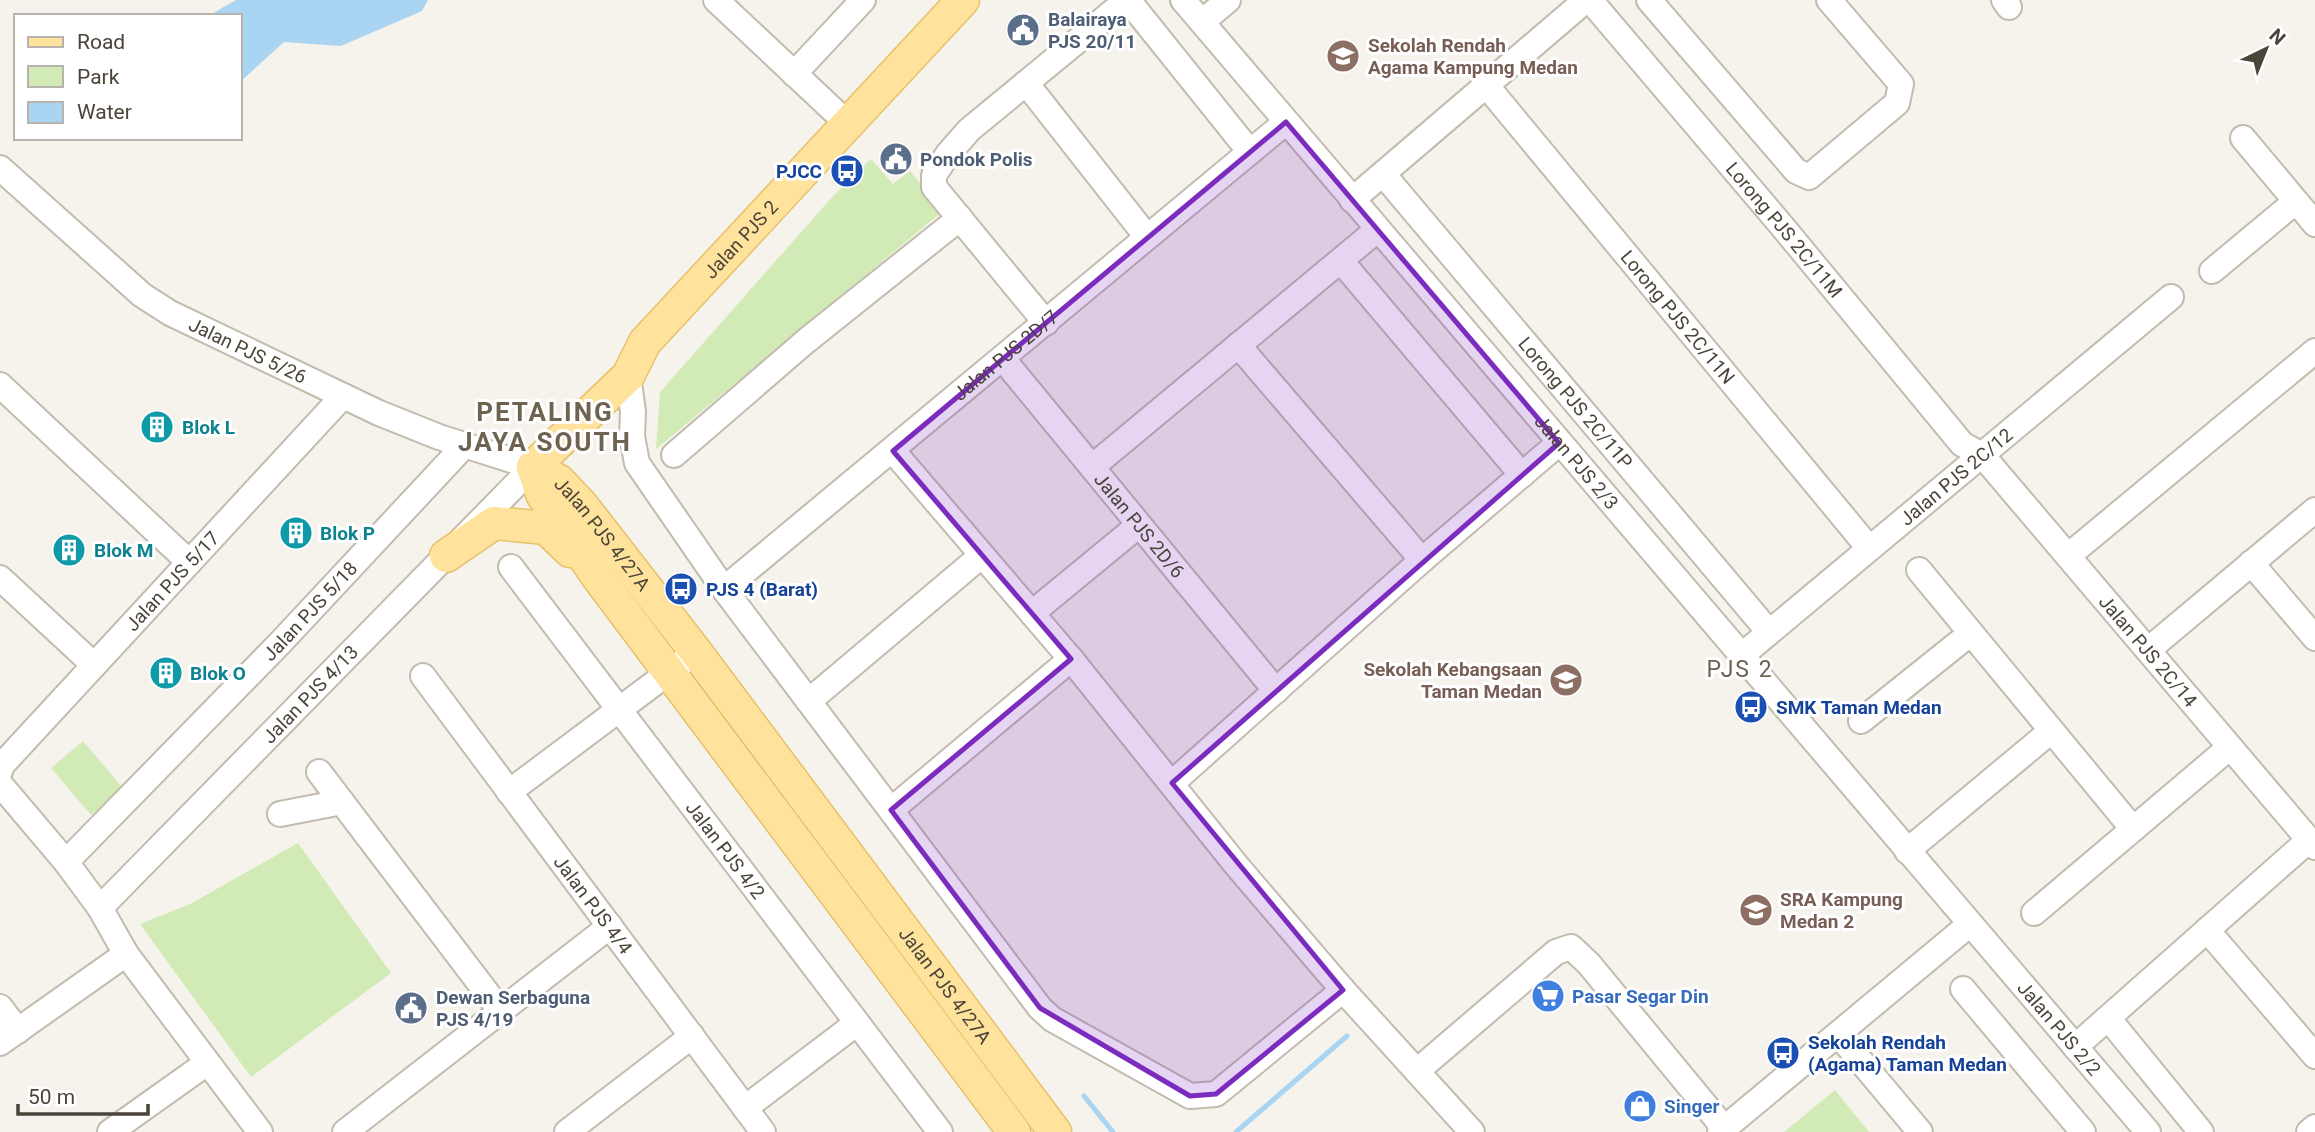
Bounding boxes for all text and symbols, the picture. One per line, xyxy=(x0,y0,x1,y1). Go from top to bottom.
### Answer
place label: Balairaya PJS 20/11 xyxy=(1048,8,1136,53)
public building icon: Balairaya PJS 20/11 xyxy=(1004,11,1042,49)
legend xyxy=(14,14,242,140)
north arrow xyxy=(2231,14,2301,84)
text: N xyxy=(2265,24,2290,50)
text: Road xyxy=(77,30,125,54)
place label: Sekolah Rendah Agama Kampung Medan xyxy=(1368,34,1578,79)
school or university icon: Sekolah Rendah Agama Kampung Medan xyxy=(1324,37,1362,75)
text: Park xyxy=(77,65,120,89)
text: Water xyxy=(77,100,132,124)
public building icon: Pondok Polis xyxy=(877,140,915,178)
place label: Pondok Polis xyxy=(920,148,1033,171)
bus stop icon: PJCC xyxy=(828,152,866,190)
street label: Lorong PJS 2C/11M xyxy=(1721,158,1847,302)
place label: PJCC xyxy=(776,160,822,183)
street label: Jalan PJS 2 xyxy=(699,196,783,283)
street label: Lorong PJS 2C/11N xyxy=(1616,246,1739,389)
street label: Jalan PJS 2D/7 xyxy=(949,305,1063,406)
street label: Jalan PJS 5/26 xyxy=(185,313,310,389)
street label: Lorong PJS 2C/11P xyxy=(1513,332,1637,473)
district label: PETALING JAYA SOUTH xyxy=(458,397,632,457)
building icon: Blok L xyxy=(138,408,176,446)
street label: Jalan PJS 2/3 xyxy=(1530,410,1623,514)
place label: Blok L xyxy=(182,416,235,439)
street label: Jalan PJS 2C/12 xyxy=(1895,423,2017,531)
street label: Jalan PJS 2D/6 xyxy=(1089,468,1189,583)
street label: Jalan PJS 4/27A xyxy=(549,472,655,596)
building icon: Blok P xyxy=(277,514,315,552)
place label: Blok P xyxy=(320,522,375,545)
street label: Jalan PJS 5/17 xyxy=(121,527,224,636)
building icon: Blok M xyxy=(50,531,88,569)
place label: Blok M xyxy=(94,539,153,562)
street label: Jalan PJS 5/18 xyxy=(258,557,362,666)
bus stop icon: PJS 4 (Barat) xyxy=(662,570,700,608)
place label: PJS 4 (Barat) xyxy=(706,578,818,601)
street label: Jalan PJS 2C/14 xyxy=(2094,590,2202,712)
street label: Jalan PJS 4/13 xyxy=(258,641,363,748)
building icon: Blok O xyxy=(147,654,185,692)
district label: PJS 2 xyxy=(1706,656,1774,683)
place label: Sekolah Kebangsaan Taman Medan xyxy=(1363,658,1542,703)
school or university icon: Sekolah Kebangsaan Taman Medan xyxy=(1547,661,1585,699)
place label: Blok O xyxy=(190,662,246,685)
bus stop icon: SMK Taman Medan xyxy=(1732,688,1770,726)
place label: SMK Taman Medan xyxy=(1776,696,1942,719)
street label: Jalan PJS 4/2 xyxy=(681,797,770,904)
street label: Jalan PJS 4/4 xyxy=(549,851,637,959)
place label: SRA Kampung Medan 2 xyxy=(1780,888,1903,933)
school or university icon: SRA Kampung Medan 2 xyxy=(1737,891,1775,929)
street label: Jalan PJS 4/27A xyxy=(894,923,996,1049)
supermarket icon: Pasar Segar Din xyxy=(1529,977,1567,1015)
street label: Jalan PJS 2/2 xyxy=(2012,977,2106,1080)
place label: Pasar Segar Din xyxy=(1572,985,1709,1008)
place label: Dewan Serbaguna PJS 4/19 xyxy=(436,986,590,1031)
public building icon: Dewan Serbaguna PJS 4/19 xyxy=(392,989,430,1027)
place label: Sekolah Rendah (Agama) Taman Medan xyxy=(1808,1031,2007,1076)
bus stop icon: Sekolah Rendah (Agama) Taman Medan xyxy=(1764,1034,1802,1072)
scale bar xyxy=(18,1072,147,1116)
text: 50 m xyxy=(28,1085,75,1109)
shop icon: Singer xyxy=(1621,1087,1659,1125)
place label: Singer xyxy=(1664,1095,1719,1118)

